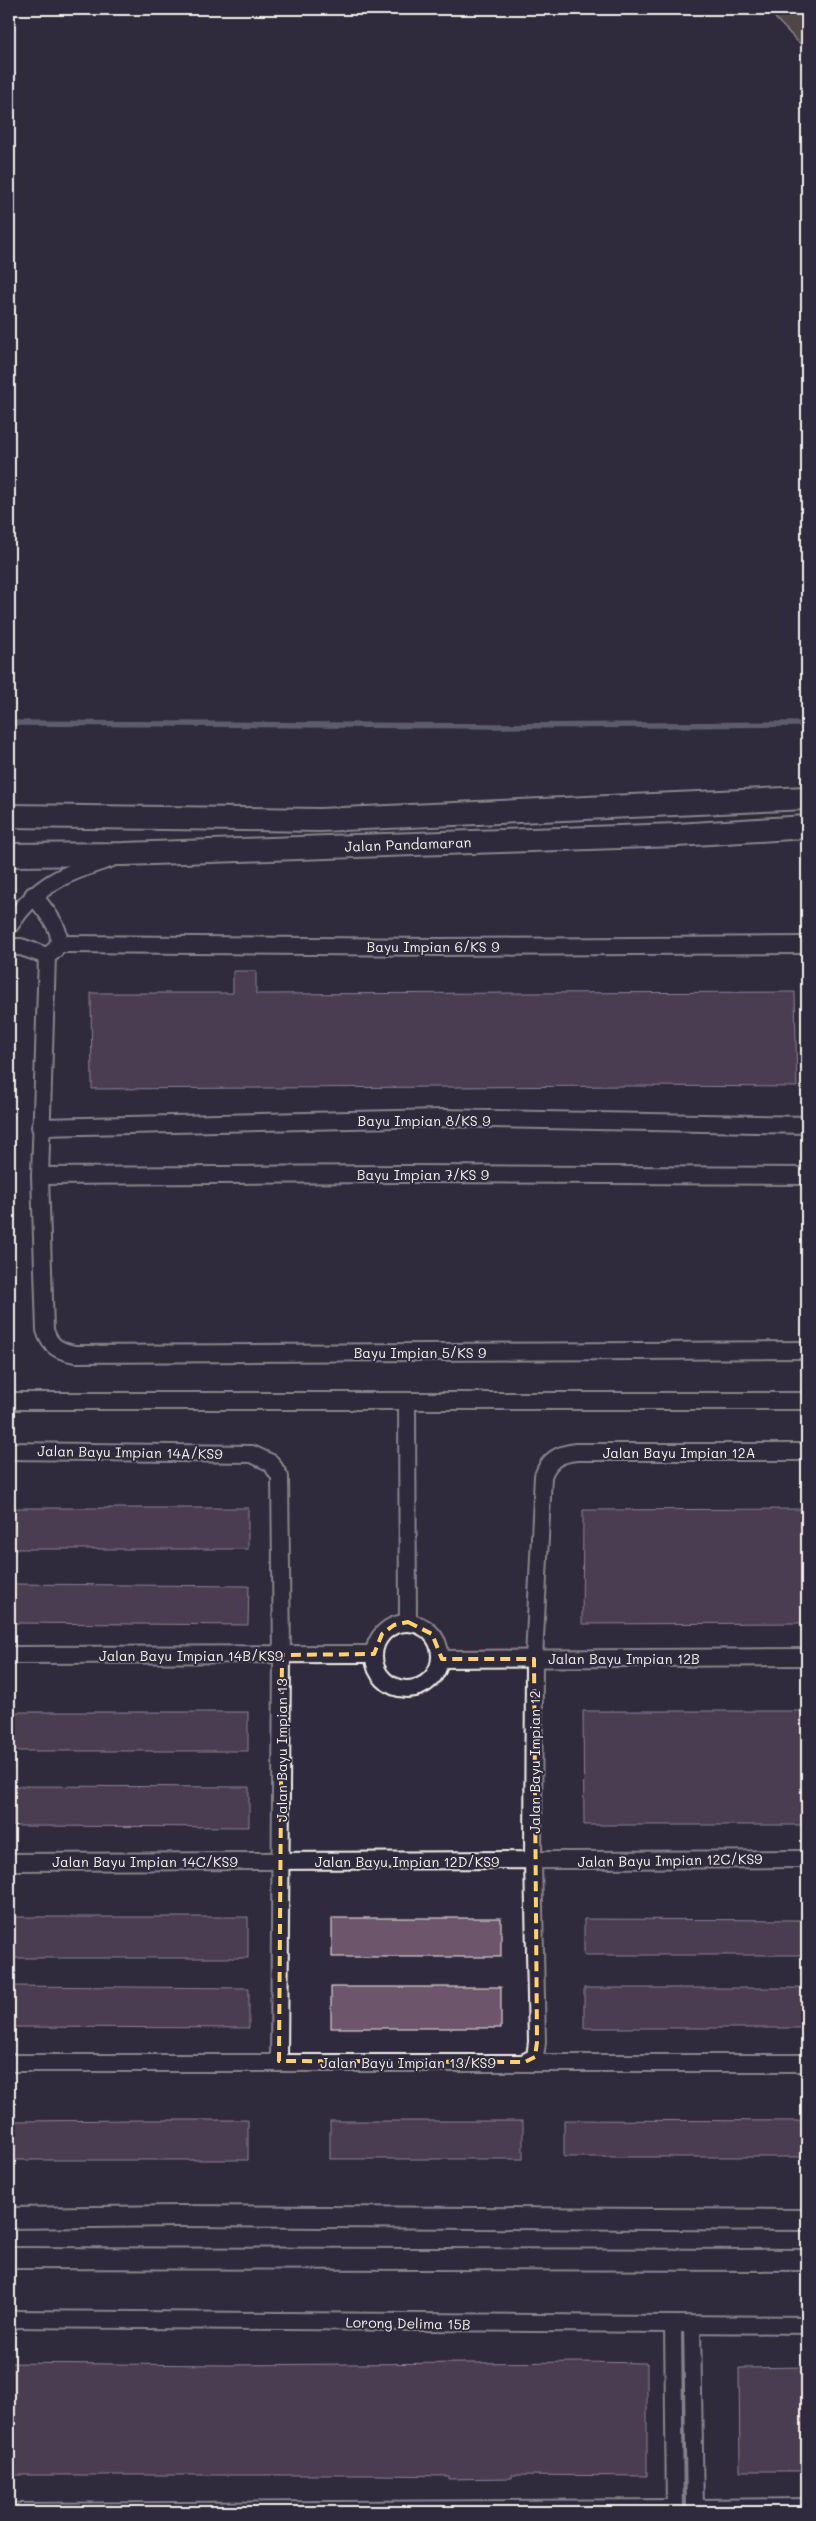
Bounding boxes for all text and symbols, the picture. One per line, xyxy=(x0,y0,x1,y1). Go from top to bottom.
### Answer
street label: Jalan Pandamaran xyxy=(344,832,472,856)
street label: Bayu Impian 6/KS 9 xyxy=(367,937,499,956)
street label: Bayu Impian 8/KS 9 xyxy=(358,1111,491,1130)
street label: Bayu Impian 7/KS 9 xyxy=(357,1165,489,1184)
street label: Bayu Impian 5/KS 9 xyxy=(354,1343,486,1362)
street label: Jalan Bayu Impian 14A/KS9 xyxy=(37,1441,223,1463)
street label: Jalan Bayu Impian 12A xyxy=(603,1443,755,1462)
street label: Jalan Bayu Impian 14B/KS9 xyxy=(99,1646,283,1665)
street label: Jalan Bayu Impian 12B xyxy=(548,1649,700,1668)
street label: Jalan Bayu Impian 13 xyxy=(272,1678,291,1822)
street label: Jalan Bayu Impian 12 xyxy=(525,1691,544,1833)
street label: Jalan Bayu Impian 12C/KS9 xyxy=(577,1849,763,1871)
street label: Jalan Bayu Impian 14C/KS9 xyxy=(52,1852,238,1871)
street label: Jalan Bayu Impian 12D/KS9 xyxy=(315,1852,499,1871)
street label: Jalan Bayu Impian 13/KS9 xyxy=(320,2053,496,2072)
street label: Lorong Delima 15B xyxy=(345,2312,471,2334)

